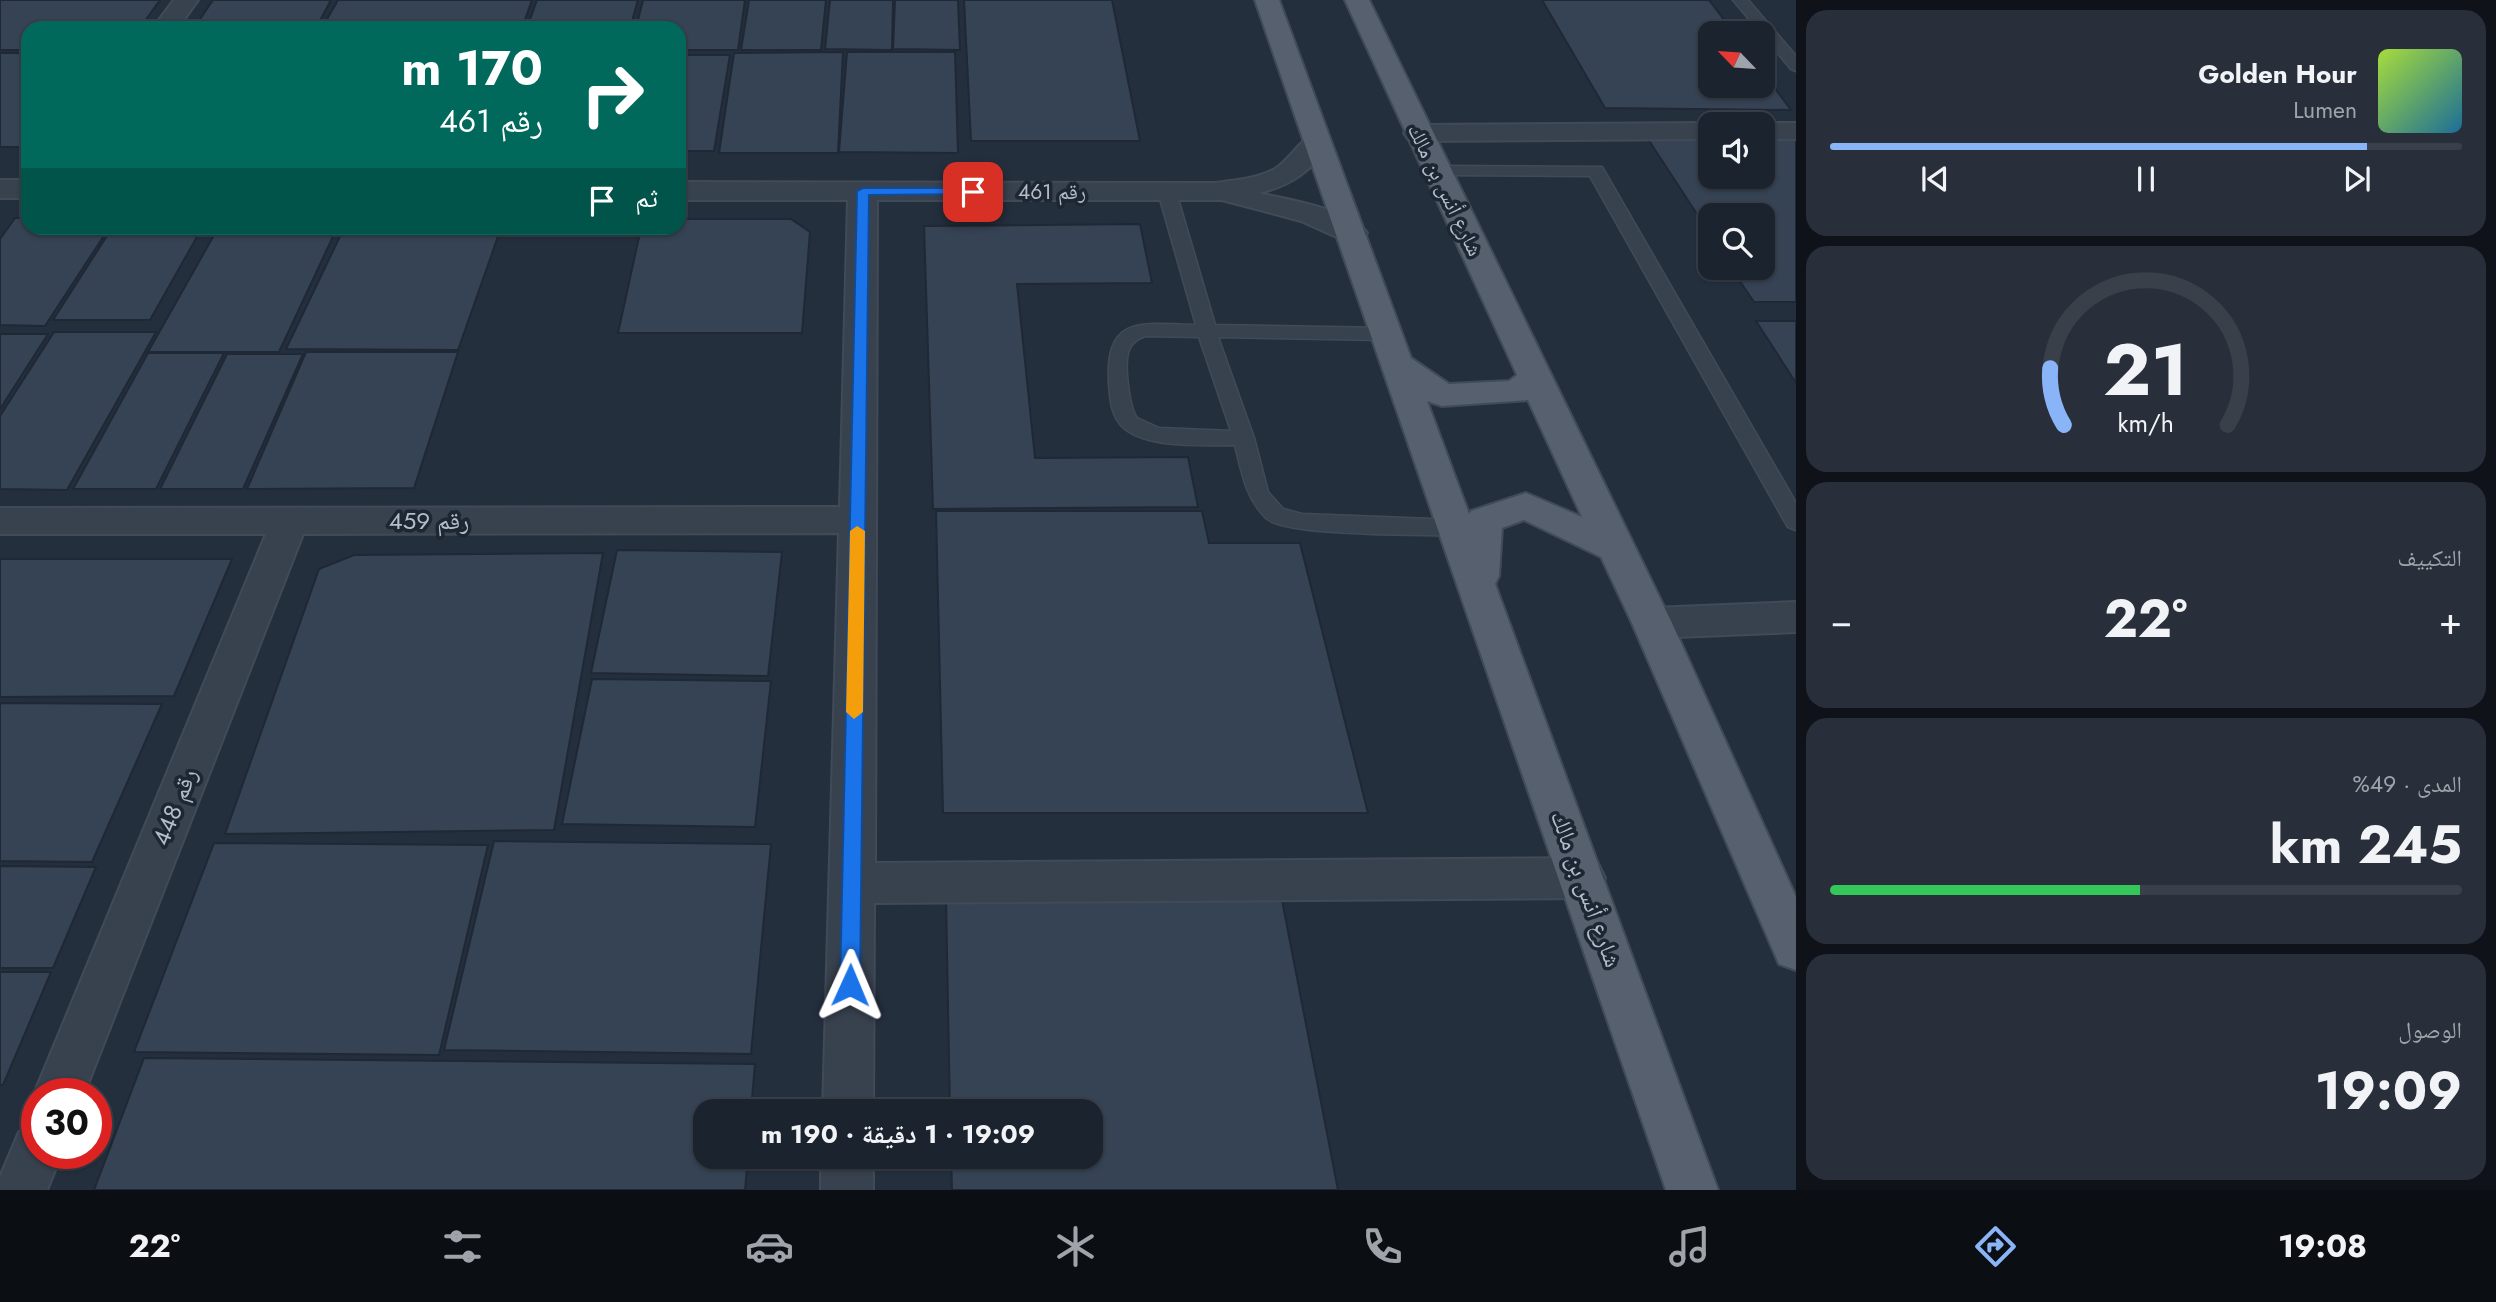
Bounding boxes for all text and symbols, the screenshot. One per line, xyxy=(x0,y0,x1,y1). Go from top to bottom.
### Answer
north arrow xyxy=(1698,21,1774,98)
map controls xyxy=(1698,21,1775,280)
text: 170 m xyxy=(401,33,543,103)
icon: right xyxy=(567,49,658,140)
text: Golden Hour xyxy=(2198,55,2357,93)
text: Lumen xyxy=(2293,93,2357,127)
text: رقم 461 xyxy=(439,98,543,144)
button: sound xyxy=(1698,112,1775,189)
street label: شارع أنس بن مالك xyxy=(1400,119,1490,261)
icon: previous xyxy=(1916,160,1954,198)
icon: pause xyxy=(2127,160,2165,198)
icon: next xyxy=(2338,160,2376,198)
pin xyxy=(943,162,1003,222)
icon: arrive xyxy=(954,173,992,211)
street label: رقم 461 xyxy=(1018,177,1086,207)
text: ثم xyxy=(635,179,658,217)
icon: arrive xyxy=(583,182,621,220)
button: search xyxy=(1698,203,1775,280)
text: 21 xyxy=(2104,317,2188,422)
text: km/h xyxy=(2118,405,2174,441)
street label: رقم 459 xyxy=(389,503,469,538)
text: التكييف xyxy=(2397,541,2462,575)
text: 22° xyxy=(2104,581,2187,657)
text: − xyxy=(1830,593,1852,648)
text: + xyxy=(2439,593,2462,648)
street label: رقم 448 xyxy=(143,763,206,851)
text: المدى · 49% xyxy=(2352,767,2462,801)
street label: شارع أنس بن مالك xyxy=(1542,806,1631,972)
text: 245 km xyxy=(2270,807,2462,883)
position arrow xyxy=(813,948,887,1022)
text: الوصول xyxy=(2398,1013,2462,1047)
text: 19:09 xyxy=(2315,1053,2462,1129)
speed limit sign: 30 xyxy=(21,1078,112,1169)
text: 19:09 · 1 دقيقة · 190 m xyxy=(761,1115,1035,1153)
icon: filters xyxy=(438,1222,487,1271)
icon: car xyxy=(745,1222,794,1271)
icon: climate xyxy=(1051,1222,1100,1271)
icon: phone xyxy=(1358,1222,1407,1271)
icon: music xyxy=(1665,1222,1714,1271)
icon: directions xyxy=(1971,1222,2020,1271)
text: 22° xyxy=(129,1223,180,1269)
text: 19:08 xyxy=(2278,1223,2367,1269)

